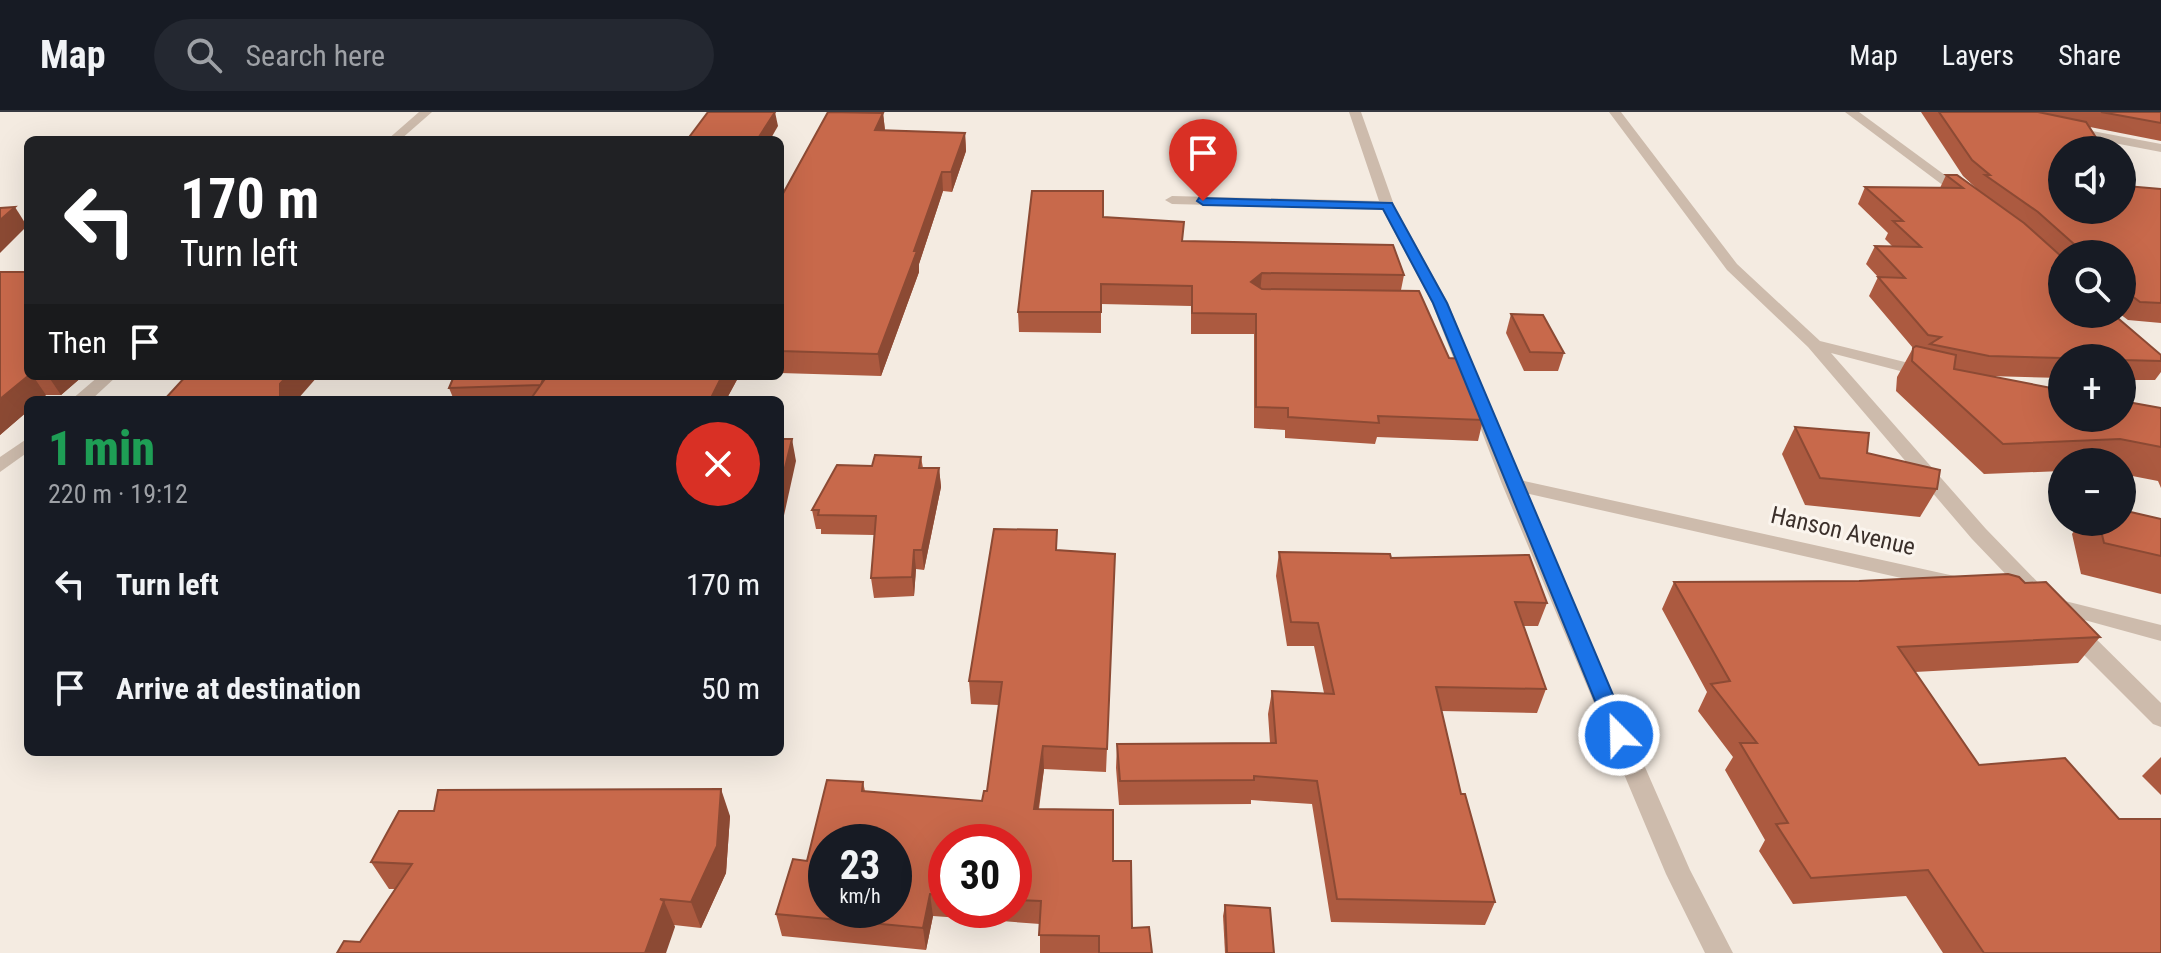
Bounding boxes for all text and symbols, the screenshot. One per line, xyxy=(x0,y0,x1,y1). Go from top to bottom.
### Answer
search box xyxy=(154,19,714,91)
text: Map xyxy=(40,33,106,77)
icon: search xyxy=(182,33,226,77)
text: Search here xyxy=(246,38,385,73)
text: Map xyxy=(1849,39,1898,72)
text: Layers xyxy=(1942,39,2014,72)
text: Share xyxy=(2058,39,2121,72)
pin xyxy=(1169,119,1237,201)
icon: arrive xyxy=(1181,131,1225,175)
map controls xyxy=(2048,136,2136,536)
button: sound xyxy=(2048,136,2136,224)
text: 170 m xyxy=(180,166,319,232)
icon: left xyxy=(48,168,152,272)
text: Turn left xyxy=(180,233,298,275)
button: search xyxy=(2048,240,2136,328)
icon: arrive xyxy=(123,320,167,364)
text: Then xyxy=(48,325,107,360)
button: + xyxy=(2048,344,2136,432)
text: 1 min xyxy=(48,420,155,477)
button: close xyxy=(676,422,760,506)
button: − xyxy=(2048,448,2136,536)
text: 220 m · 19:12 xyxy=(48,479,188,509)
street label: Hanson Avenue xyxy=(1768,501,1918,561)
icon: left xyxy=(48,562,92,606)
text: Turn left xyxy=(116,567,219,602)
text: 170 m xyxy=(686,567,760,602)
icon: arrive xyxy=(48,666,92,710)
text: Arrive at destination xyxy=(116,671,361,706)
text: 50 m xyxy=(701,671,760,706)
position arrow xyxy=(1577,693,1661,777)
speed limit sign: 30 xyxy=(928,824,1032,928)
text: 23 xyxy=(840,842,880,889)
text: km/h xyxy=(839,884,881,908)

